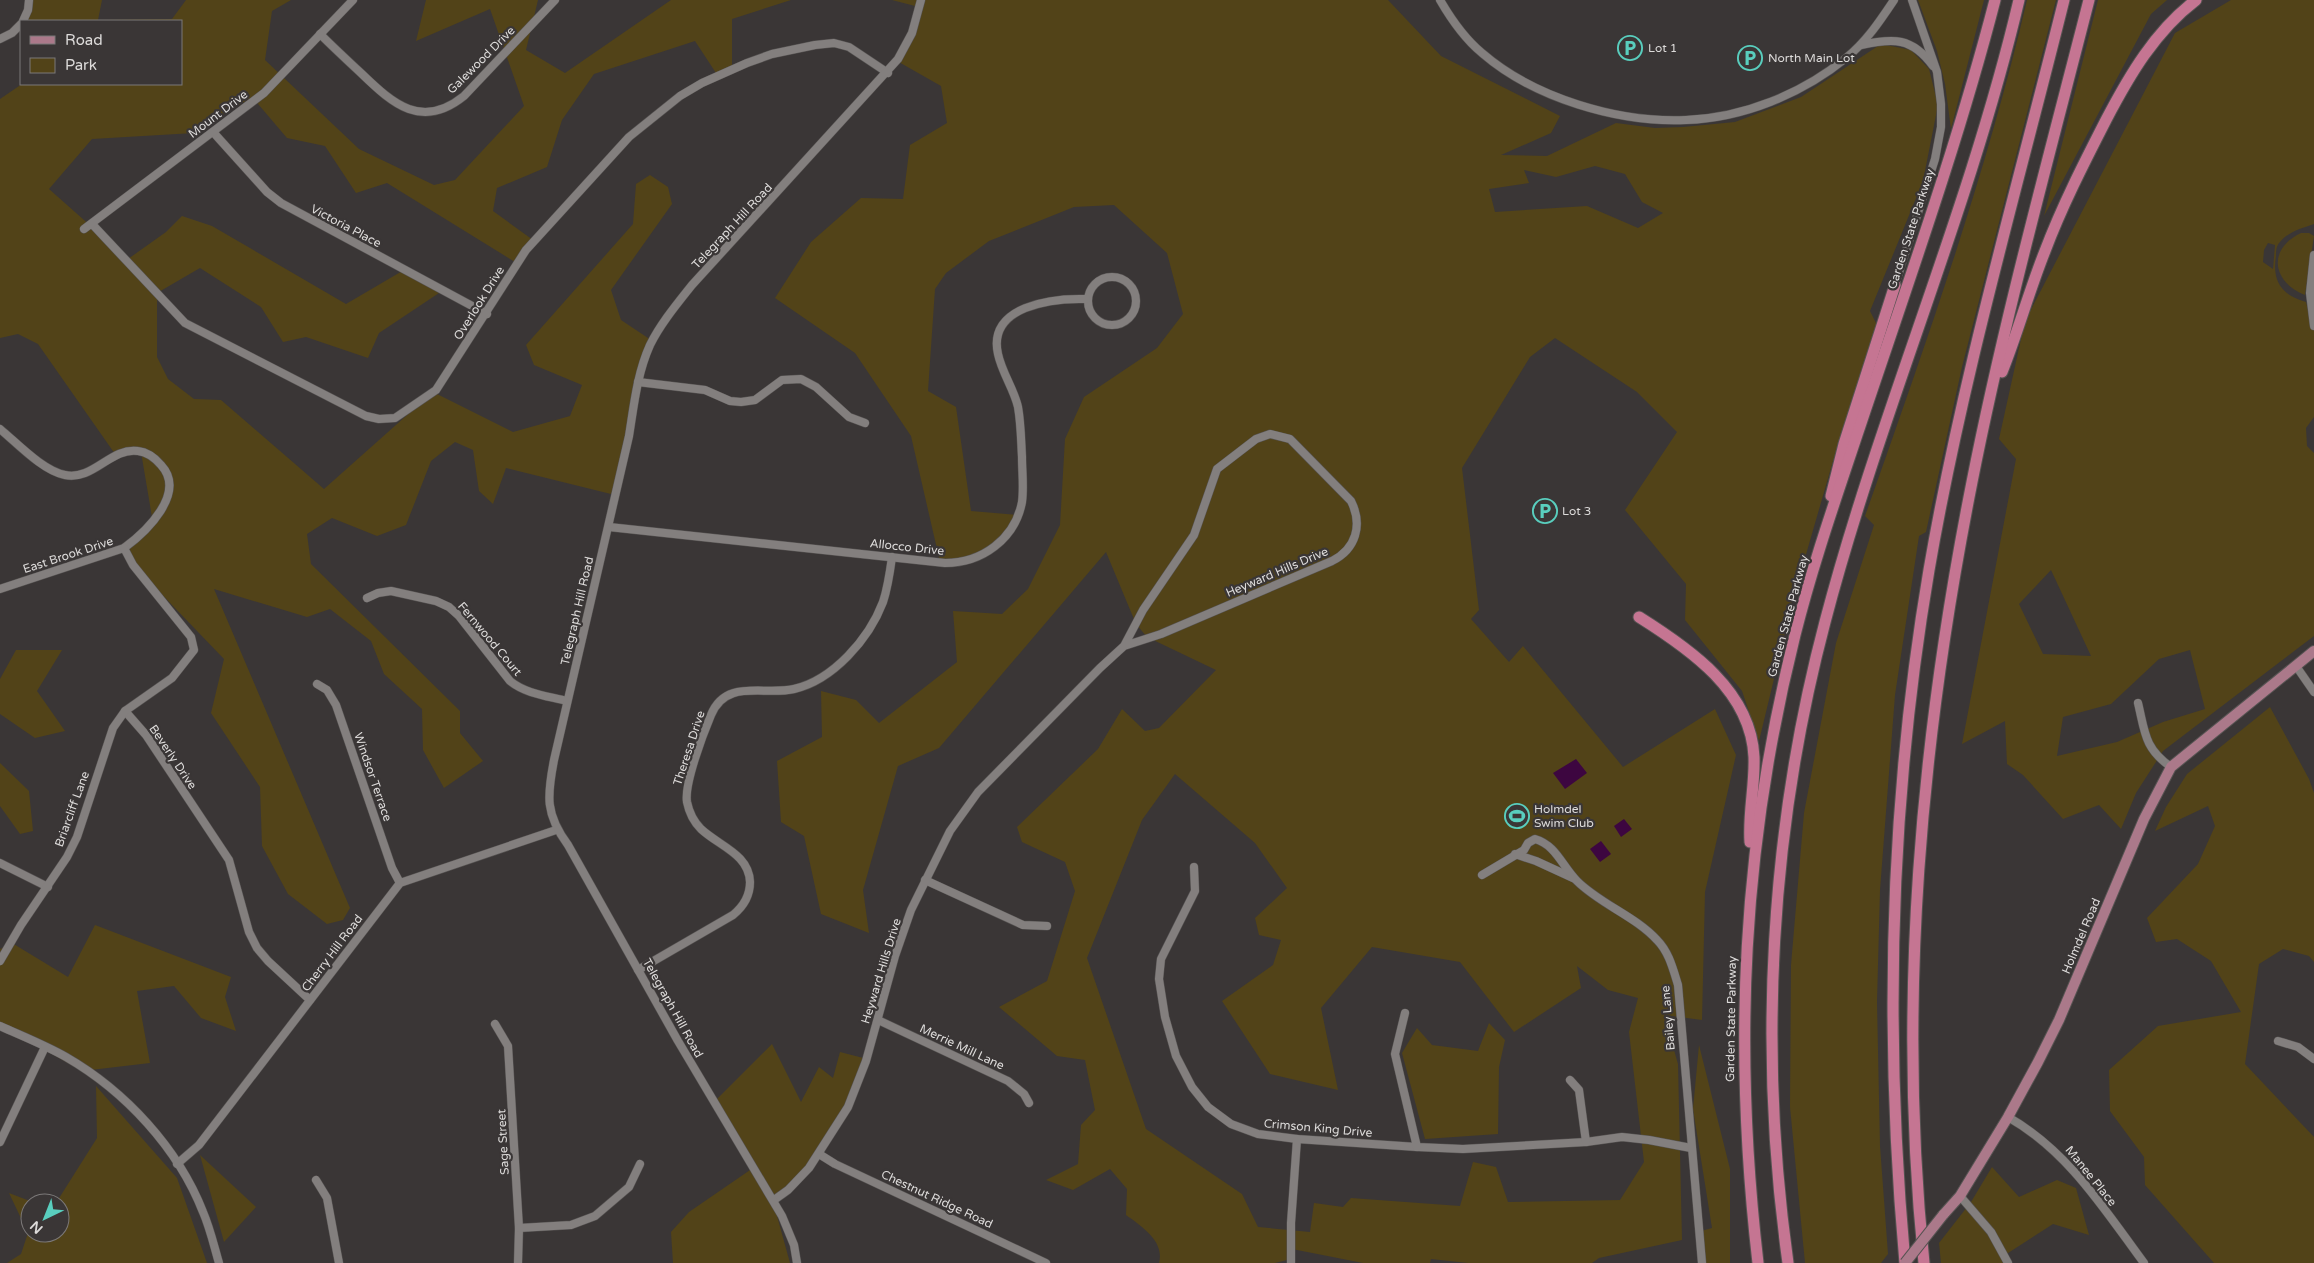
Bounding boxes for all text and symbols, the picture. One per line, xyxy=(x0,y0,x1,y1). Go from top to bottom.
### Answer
legend xyxy=(20,20,182,85)
street label: Galewood Drive xyxy=(444,23,518,97)
text: Road xyxy=(65,31,103,49)
parking icon: Lot 1 xyxy=(1617,35,1643,61)
place label: Lot 1 xyxy=(1648,41,1677,55)
parking icon: North Main Lot xyxy=(1737,45,1763,71)
place label: North Main Lot xyxy=(1768,51,1855,65)
text: Park xyxy=(65,56,97,74)
street label: Mount Drive xyxy=(186,87,251,141)
street label: Garden State Parkway xyxy=(1885,166,1937,291)
street label: Telegraph Hill Road xyxy=(689,181,775,271)
street label: Victoria Place xyxy=(308,202,384,251)
street label: Overlook Drive xyxy=(451,263,507,342)
parking icon: Lot 3 xyxy=(1532,498,1558,524)
place label: Lot 3 xyxy=(1562,504,1591,518)
street label: East Brook Drive xyxy=(21,534,115,576)
street label: Allocco Drive xyxy=(869,536,945,558)
street label: Heyward Hills Drive xyxy=(1224,544,1330,600)
street label: Garden State Parkway xyxy=(1765,553,1811,679)
street label: Telegraph Hill Road xyxy=(558,555,596,667)
street label: Fernwood Court xyxy=(455,599,525,679)
street label: Theresa Drive xyxy=(670,709,708,787)
street label: Beverly Drive xyxy=(146,722,200,792)
street label: Windsor Terrace xyxy=(351,731,395,823)
street label: Briarcliff Lane xyxy=(52,769,92,849)
place label: Holmdel Swim Club xyxy=(1534,802,1594,830)
sports icon: Holmdel Swim Club xyxy=(1504,803,1530,829)
street label: Holmdel Road xyxy=(2059,896,2103,976)
street label: Cherry Hill Road xyxy=(299,912,365,994)
street label: Heyward Hills Drive xyxy=(858,916,904,1026)
street label: Garden State Parkway xyxy=(1723,955,1739,1082)
street label: Telegraph Hill Road xyxy=(640,956,706,1060)
street label: Bailey Lane xyxy=(1658,985,1678,1051)
street label: Merrie Mill Lane xyxy=(918,1021,1007,1073)
street label: Sage Street xyxy=(494,1108,512,1175)
street label: Crimson King Drive xyxy=(1263,1116,1373,1140)
street label: Manee Place xyxy=(2063,1143,2120,1209)
street label: Chestnut Ridge Road xyxy=(879,1167,995,1231)
north arrow xyxy=(20,1193,70,1243)
text: N xyxy=(27,1217,46,1237)

